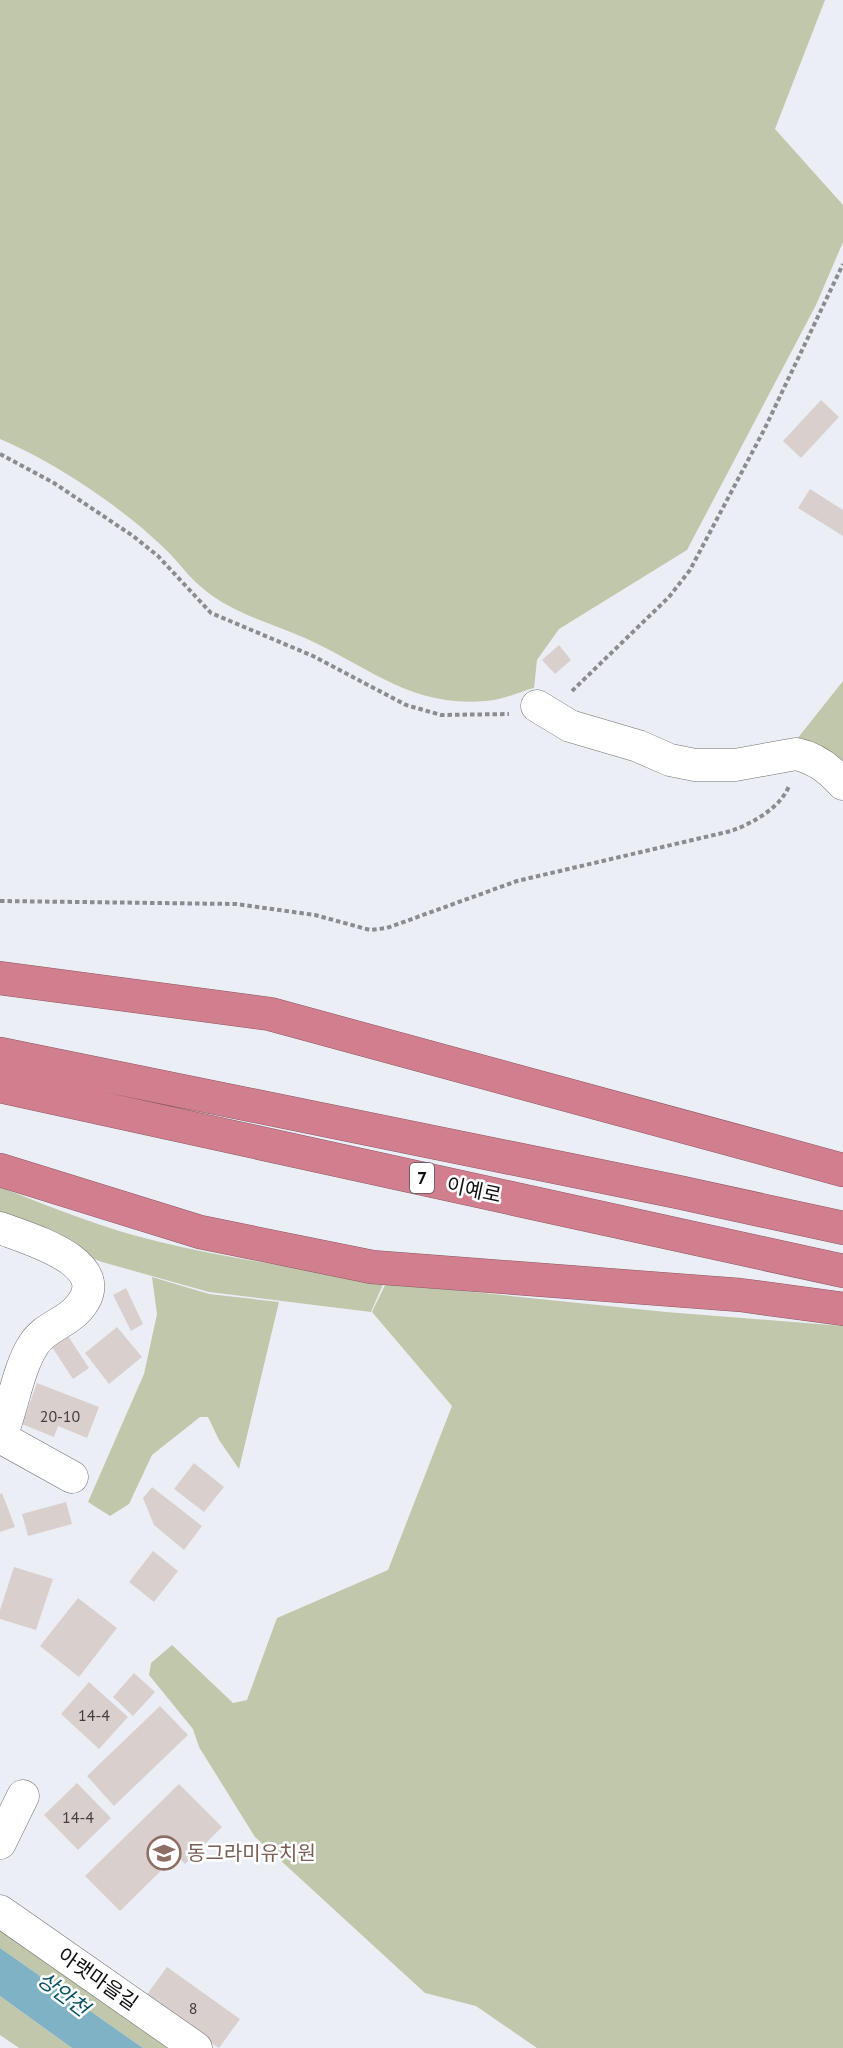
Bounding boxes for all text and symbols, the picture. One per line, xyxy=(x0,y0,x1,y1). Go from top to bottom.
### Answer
road number: 7 xyxy=(410,1163,434,1193)
street label: 이예로 xyxy=(444,1172,504,1208)
house number: 20-10 xyxy=(40,1406,81,1426)
house number: 14-4 xyxy=(78,1705,110,1725)
house number: 14-4 xyxy=(62,1807,94,1827)
school or university icon: 동그라미유치원 xyxy=(146,1835,182,1871)
place label: 동그라미유치원 xyxy=(187,1840,316,1866)
street label: 아랫마을길 xyxy=(53,1942,143,2016)
water label: 상안천 xyxy=(32,1965,97,2023)
house number: 8 xyxy=(189,1998,197,2018)

